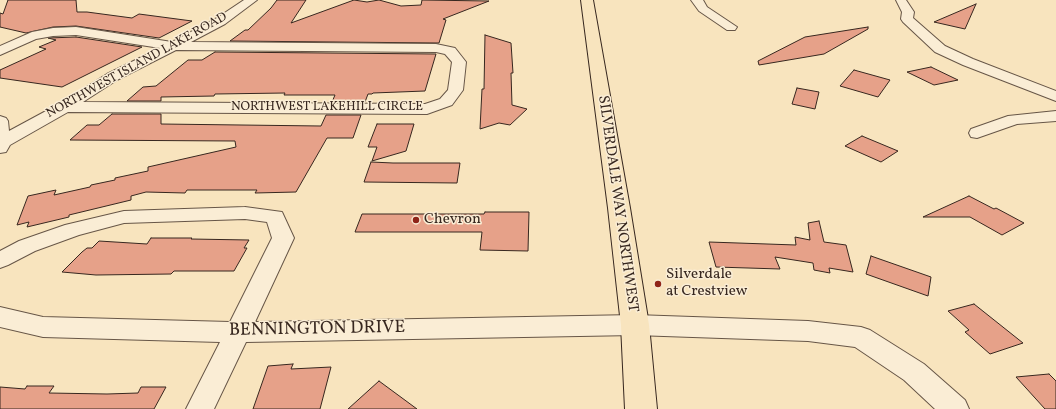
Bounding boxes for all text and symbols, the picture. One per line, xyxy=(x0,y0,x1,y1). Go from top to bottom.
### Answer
street label: NORTHWEST ISLAND LAKE ROAD xyxy=(44,10,230,122)
street label: SILVERDALE WAY NORTHWEST xyxy=(593,94,641,314)
street label: NORTHWEST LAKEHILL CIRCLE xyxy=(231,100,423,116)
place label: Chevron xyxy=(424,211,481,229)
marker: Chevron xyxy=(411,215,421,225)
place label: Silverdale at Crestview xyxy=(666,266,747,301)
marker: Silverdale at Crestview xyxy=(653,279,663,289)
street label: BENNINGTON DRIVE xyxy=(229,318,405,342)

